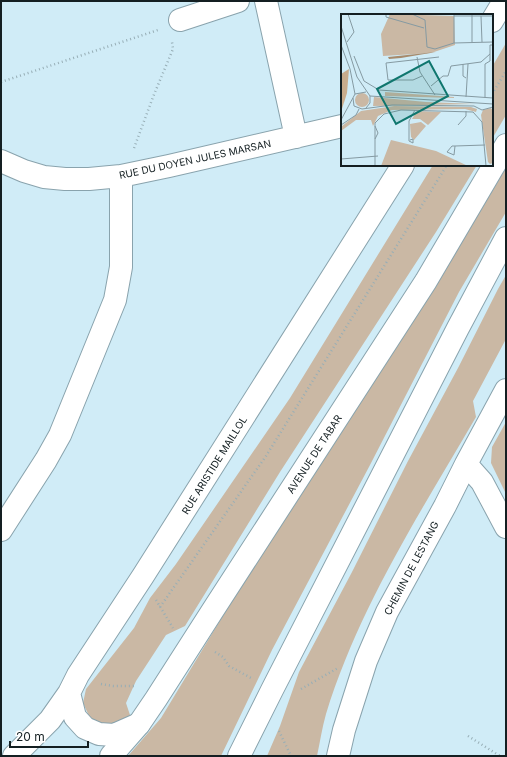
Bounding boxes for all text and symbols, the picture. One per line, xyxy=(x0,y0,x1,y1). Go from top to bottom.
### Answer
inset map xyxy=(341,14,493,166)
street label: RUE DU DOYEN JULES MARSAN xyxy=(118,137,272,181)
street label: AVENUE DE TABAR xyxy=(284,412,344,496)
street label: RUE ARISTIDE MAILLOL xyxy=(179,414,249,516)
street label: CHEMIN DE LESTANG xyxy=(381,519,441,617)
scale bar xyxy=(10,723,88,749)
text: 20 m xyxy=(16,729,45,744)

